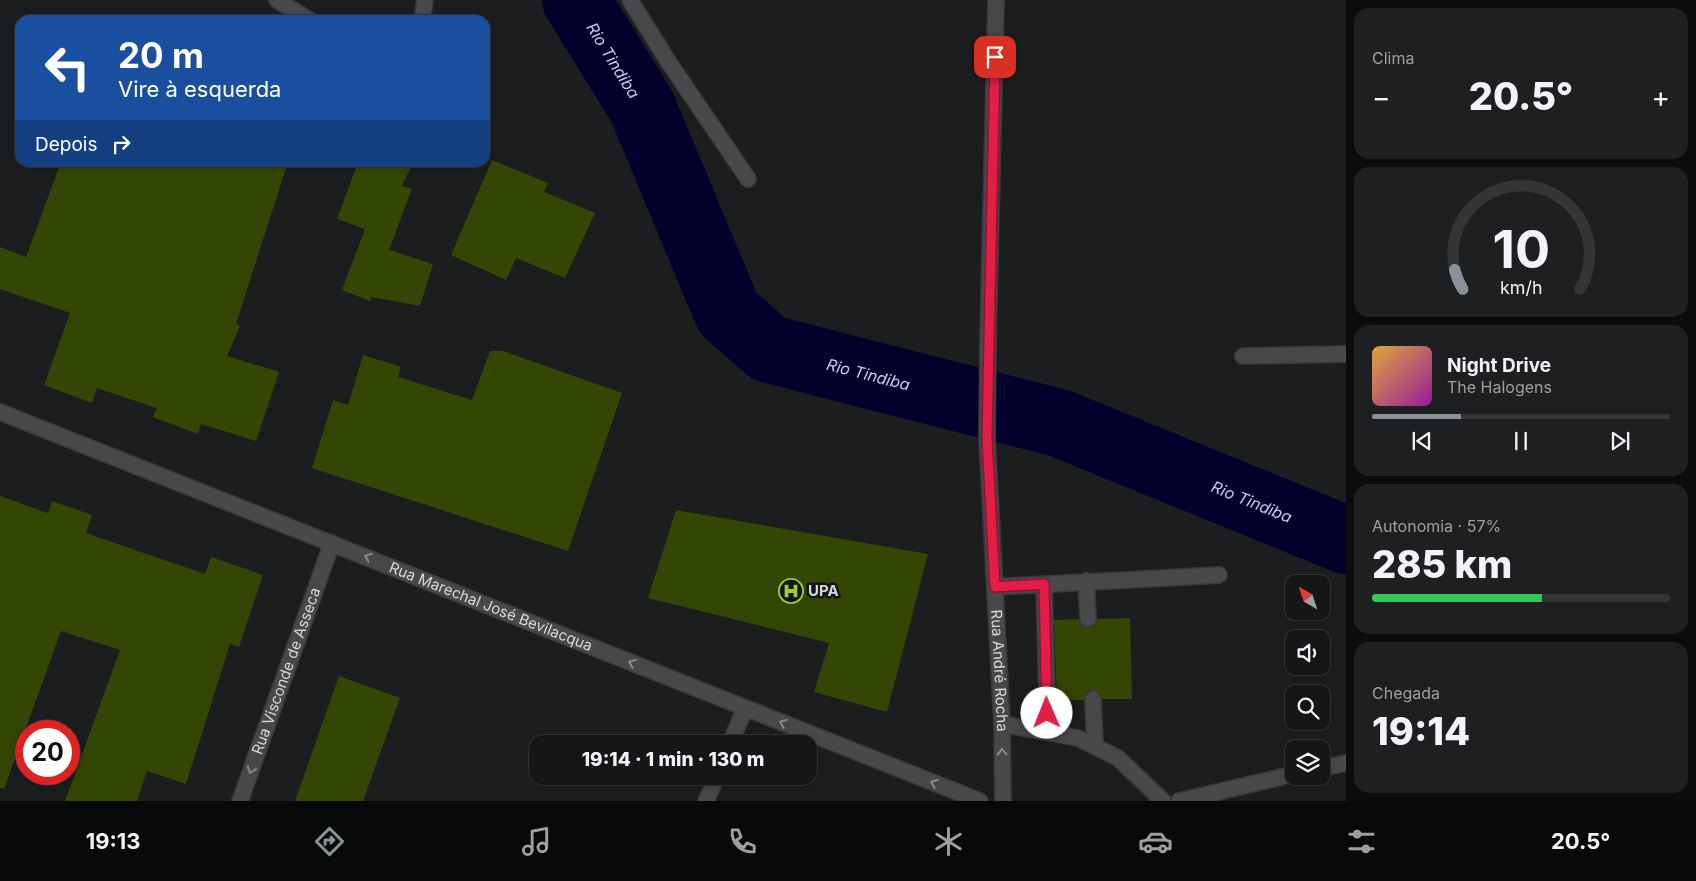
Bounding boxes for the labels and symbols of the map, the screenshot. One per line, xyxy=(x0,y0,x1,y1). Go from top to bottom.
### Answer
water label: Rio Tindiba xyxy=(582,19,644,102)
pin xyxy=(974,36,1016,78)
water label: Rio Tindiba xyxy=(824,354,912,395)
water label: Rio Tindiba xyxy=(1209,476,1295,527)
one-way arrow xyxy=(364,553,373,563)
street label: Rua Marechal José Bevilacqua xyxy=(387,557,595,655)
north arrow xyxy=(1285,575,1330,620)
hospital icon: UPA xyxy=(778,578,804,604)
place label: UPA xyxy=(808,581,839,600)
street label: Rua Visconde de Asseca xyxy=(247,585,324,757)
street label: Rua André Rocha xyxy=(987,609,1012,732)
one-way arrow xyxy=(628,659,637,669)
position arrow xyxy=(1020,686,1072,738)
one-way arrow xyxy=(779,719,788,730)
speed limit sign: 20 xyxy=(15,720,80,785)
one-way arrow xyxy=(997,748,1007,756)
one-way arrow xyxy=(247,765,257,774)
one-way arrow xyxy=(930,779,939,789)

